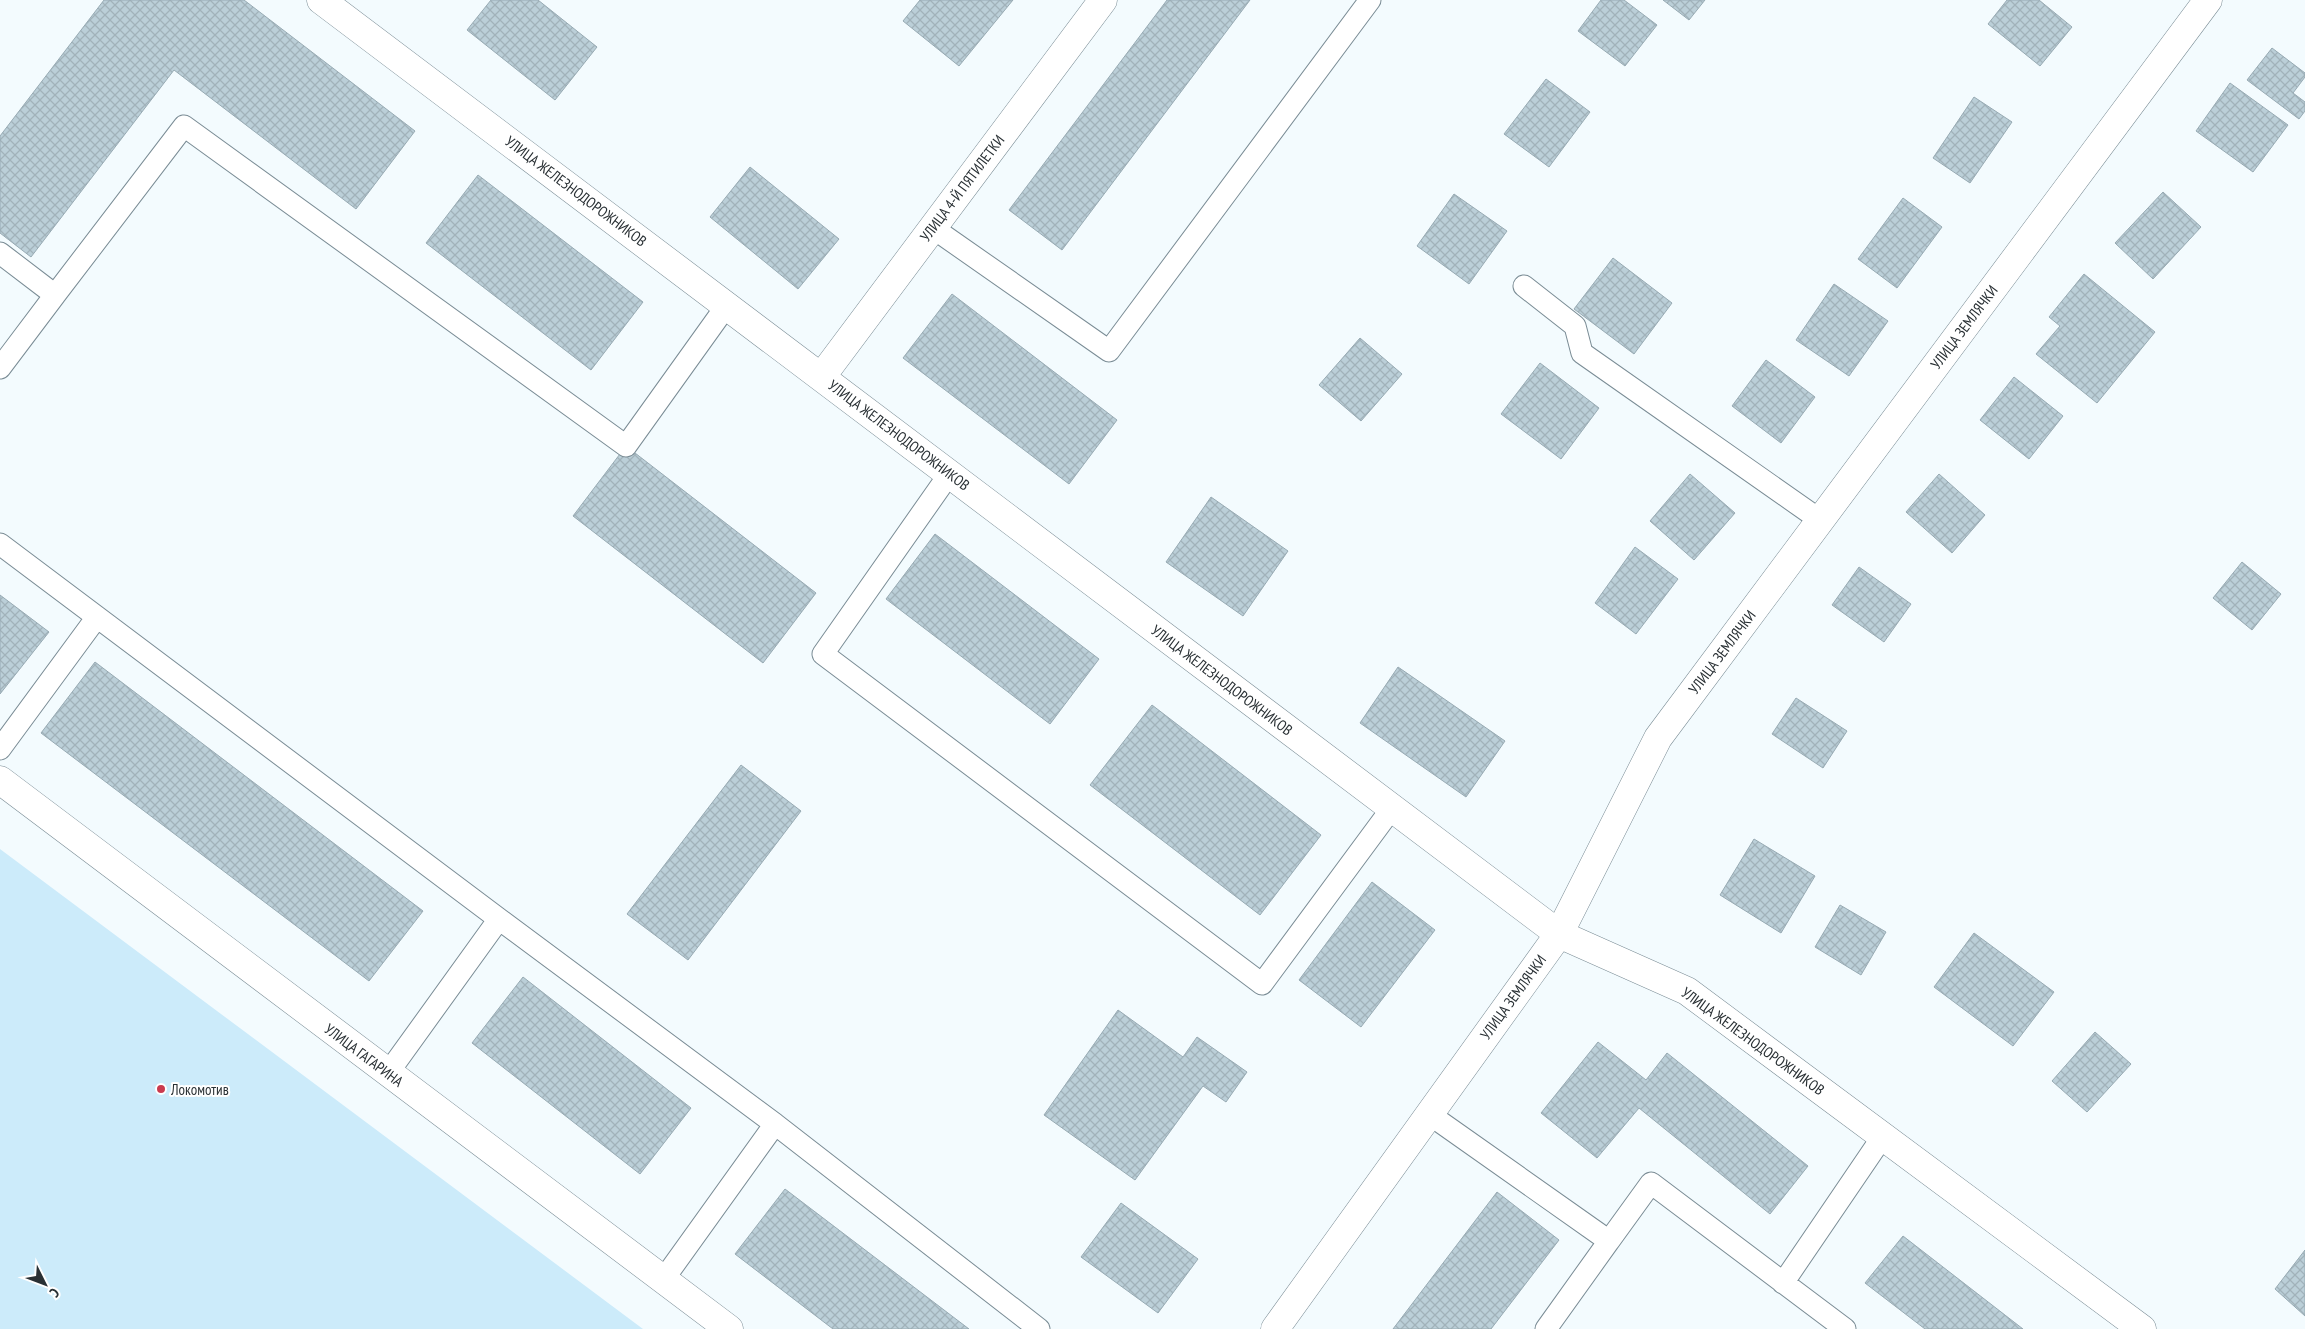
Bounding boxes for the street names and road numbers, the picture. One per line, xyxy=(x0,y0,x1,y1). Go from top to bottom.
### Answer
street label: УЛИЦА 4-Й ПЯТИЛЕТКИ xyxy=(916,131,1008,245)
street label: УЛИЦА ЖЕЛЕЗНОДОРОЖНИКОВ xyxy=(502,132,650,250)
street label: УЛИЦА ЗЕМЛЯЧКИ xyxy=(1926,281,2002,373)
street label: УЛИЦА ЖЕЛЕЗНОДОРОЖНИКОВ xyxy=(825,376,973,494)
street label: УЛИЦА ЗЕМЛЯЧКИ xyxy=(1684,606,1760,698)
street label: УЛИЦА ЖЕЛЕЗНОДОРОЖНИКОВ xyxy=(1148,621,1296,739)
street label: УЛИЦА ЗЕМЛЯЧКИ xyxy=(1476,951,1550,1043)
street label: УЛИЦА ЖЕЛЕЗНОДОРОЖНИКОВ xyxy=(1678,983,1828,1099)
street label: УЛИЦА ГАГАРИНА xyxy=(321,1019,408,1091)

